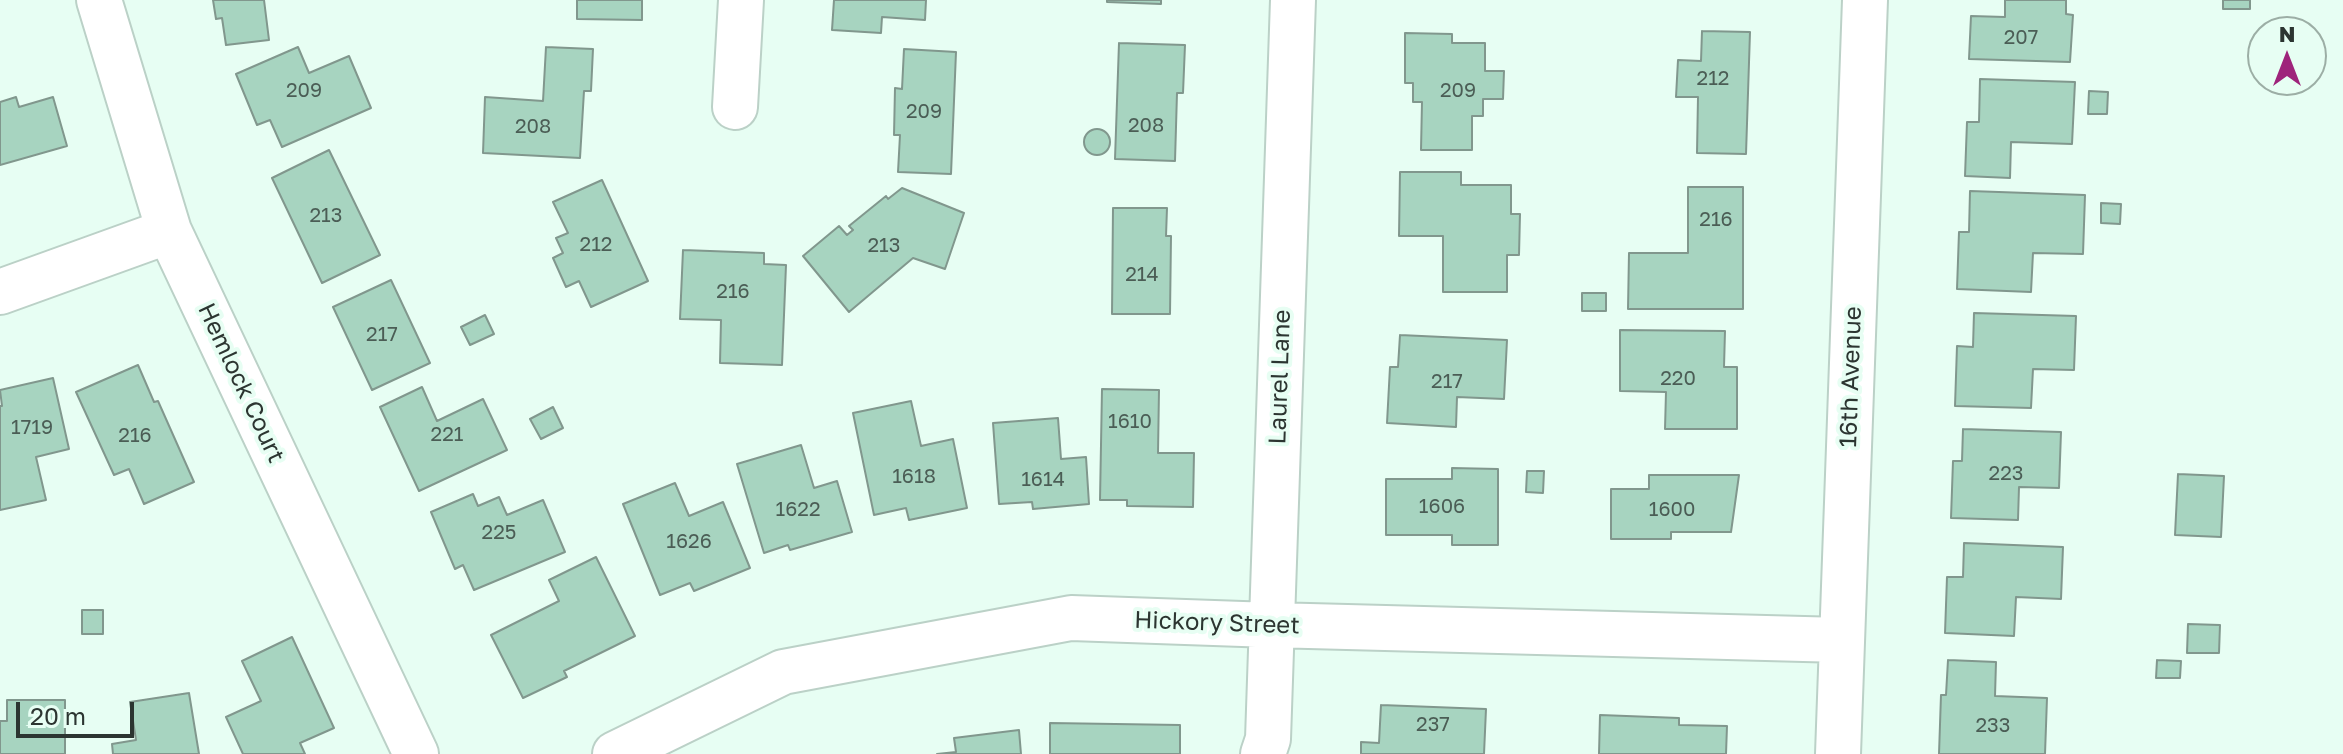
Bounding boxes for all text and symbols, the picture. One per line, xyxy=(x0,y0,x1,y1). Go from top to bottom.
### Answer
north arrow xyxy=(2247,16,2327,96)
text: N xyxy=(2279,20,2295,47)
house number: 207 xyxy=(2004,26,2038,50)
house number: 212 xyxy=(1697,67,1729,91)
house number: 209 xyxy=(286,79,322,103)
house number: 209 xyxy=(1440,79,1476,103)
house number: 209 xyxy=(906,100,942,124)
house number: 208 xyxy=(1128,114,1164,138)
house number: 208 xyxy=(515,115,551,139)
house number: 213 xyxy=(310,204,342,228)
house number: 216 xyxy=(1699,208,1733,232)
house number: 212 xyxy=(580,233,612,257)
house number: 213 xyxy=(868,234,900,258)
house number: 214 xyxy=(1125,263,1159,287)
house number: 216 xyxy=(716,280,750,304)
street label: Hemlock Court xyxy=(191,299,291,467)
street label: 16th Avenue xyxy=(1834,306,1868,448)
street label: Laurel Lane xyxy=(1263,309,1297,445)
house number: 217 xyxy=(366,323,398,347)
house number: 220 xyxy=(1660,367,1696,391)
house number: 217 xyxy=(1431,370,1463,394)
house number: 1610 xyxy=(1108,410,1152,434)
house number: 1719 xyxy=(11,416,53,440)
house number: 221 xyxy=(431,423,463,447)
house number: 216 xyxy=(118,424,152,448)
house number: 223 xyxy=(1989,462,2023,486)
house number: 1618 xyxy=(892,465,936,489)
house number: 1614 xyxy=(1021,468,1065,492)
house number: 1606 xyxy=(1419,495,1465,519)
house number: 1622 xyxy=(776,498,820,522)
house number: 1600 xyxy=(1649,498,1695,522)
house number: 225 xyxy=(482,521,516,545)
house number: 1626 xyxy=(666,530,712,554)
street label: Hickory Street xyxy=(1134,606,1300,640)
scale bar xyxy=(20,686,138,736)
text: 20 m xyxy=(30,701,86,730)
house number: 237 xyxy=(1416,713,1450,737)
house number: 233 xyxy=(1976,714,2010,738)

